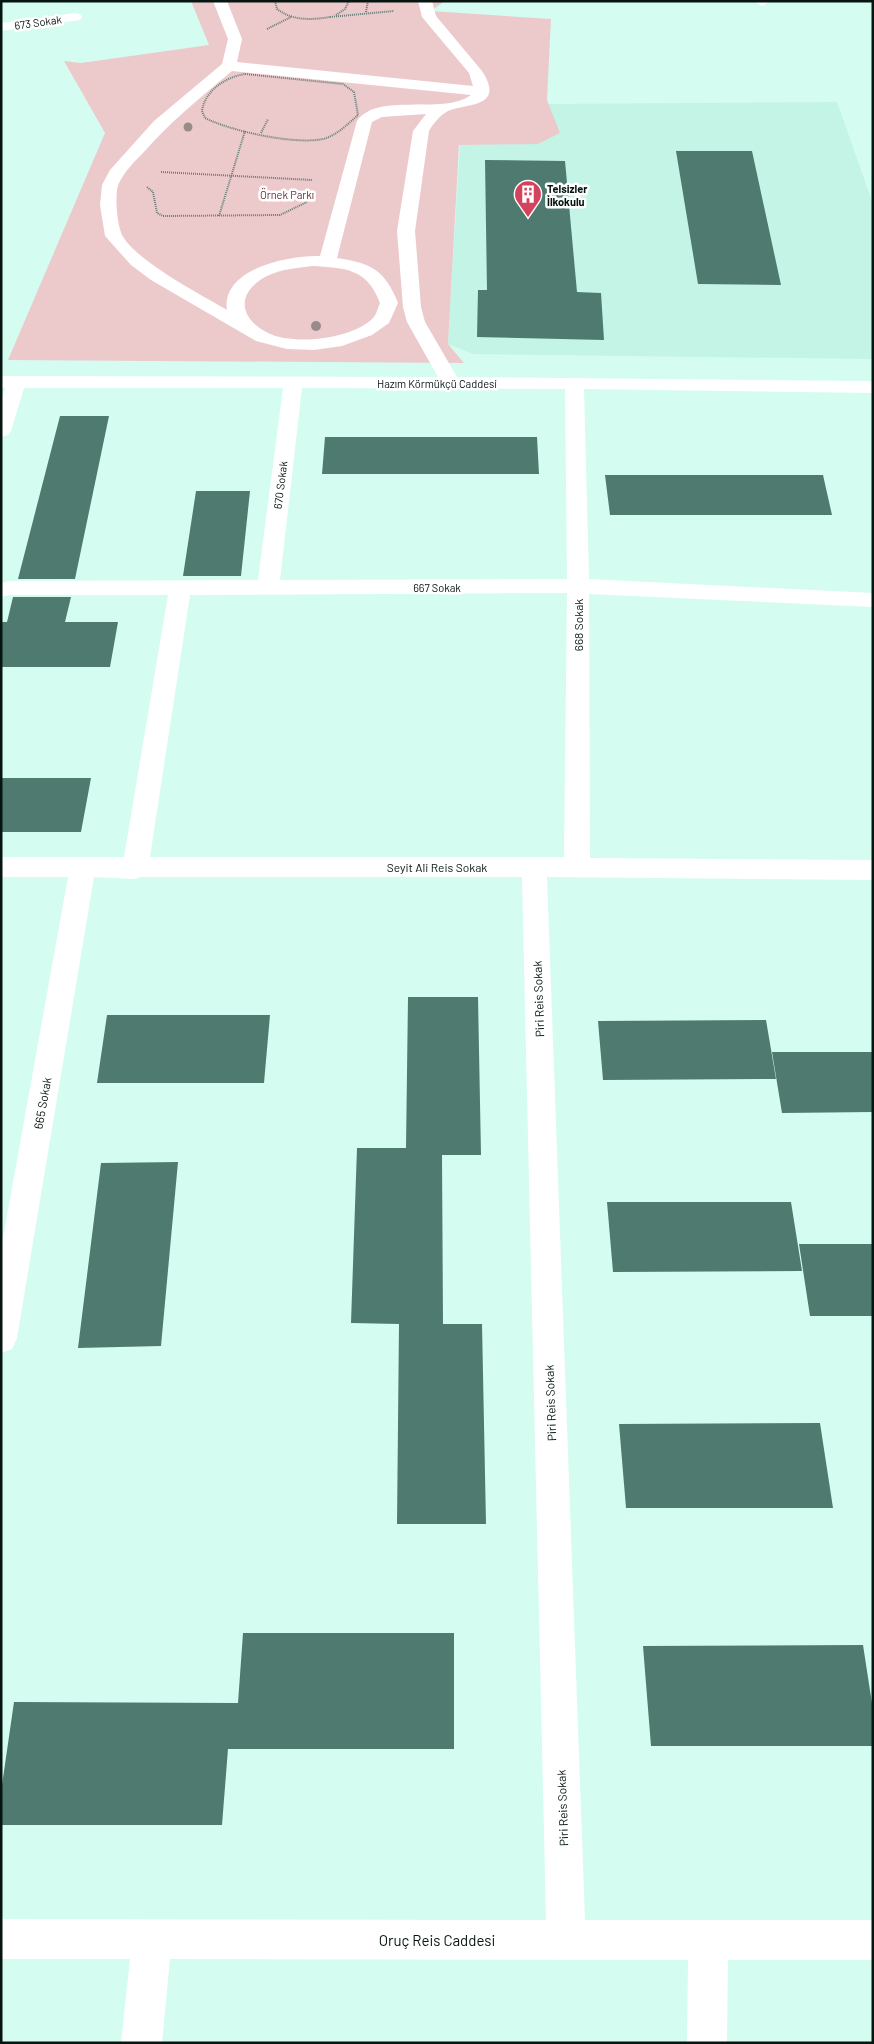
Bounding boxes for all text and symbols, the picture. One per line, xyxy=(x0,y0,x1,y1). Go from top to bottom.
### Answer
street label: 673 Sokak xyxy=(13,12,63,32)
building icon: Telsizler İlkokulu xyxy=(513,179,543,218)
place label: Telsizler İlkokulu xyxy=(547,182,588,208)
park label: Örnek Parkı xyxy=(260,187,314,201)
street label: Hazım Körmükçü Caddesi xyxy=(377,377,497,390)
street label: 670 Sokak xyxy=(271,460,289,510)
street label: 667 Sokak xyxy=(413,581,461,594)
street label: 668 Sokak xyxy=(571,599,585,651)
street label: Seyit Ali Reis Sokak xyxy=(387,860,487,874)
street label: Piri Reis Sokak xyxy=(530,961,546,1037)
street label: 665 Sokak xyxy=(31,1076,53,1130)
street label: Piri Reis Sokak xyxy=(542,1365,558,1441)
street label: Piri Reis Sokak xyxy=(554,1770,570,1846)
street label: Oruç Reis Caddesi xyxy=(379,1931,495,1949)

